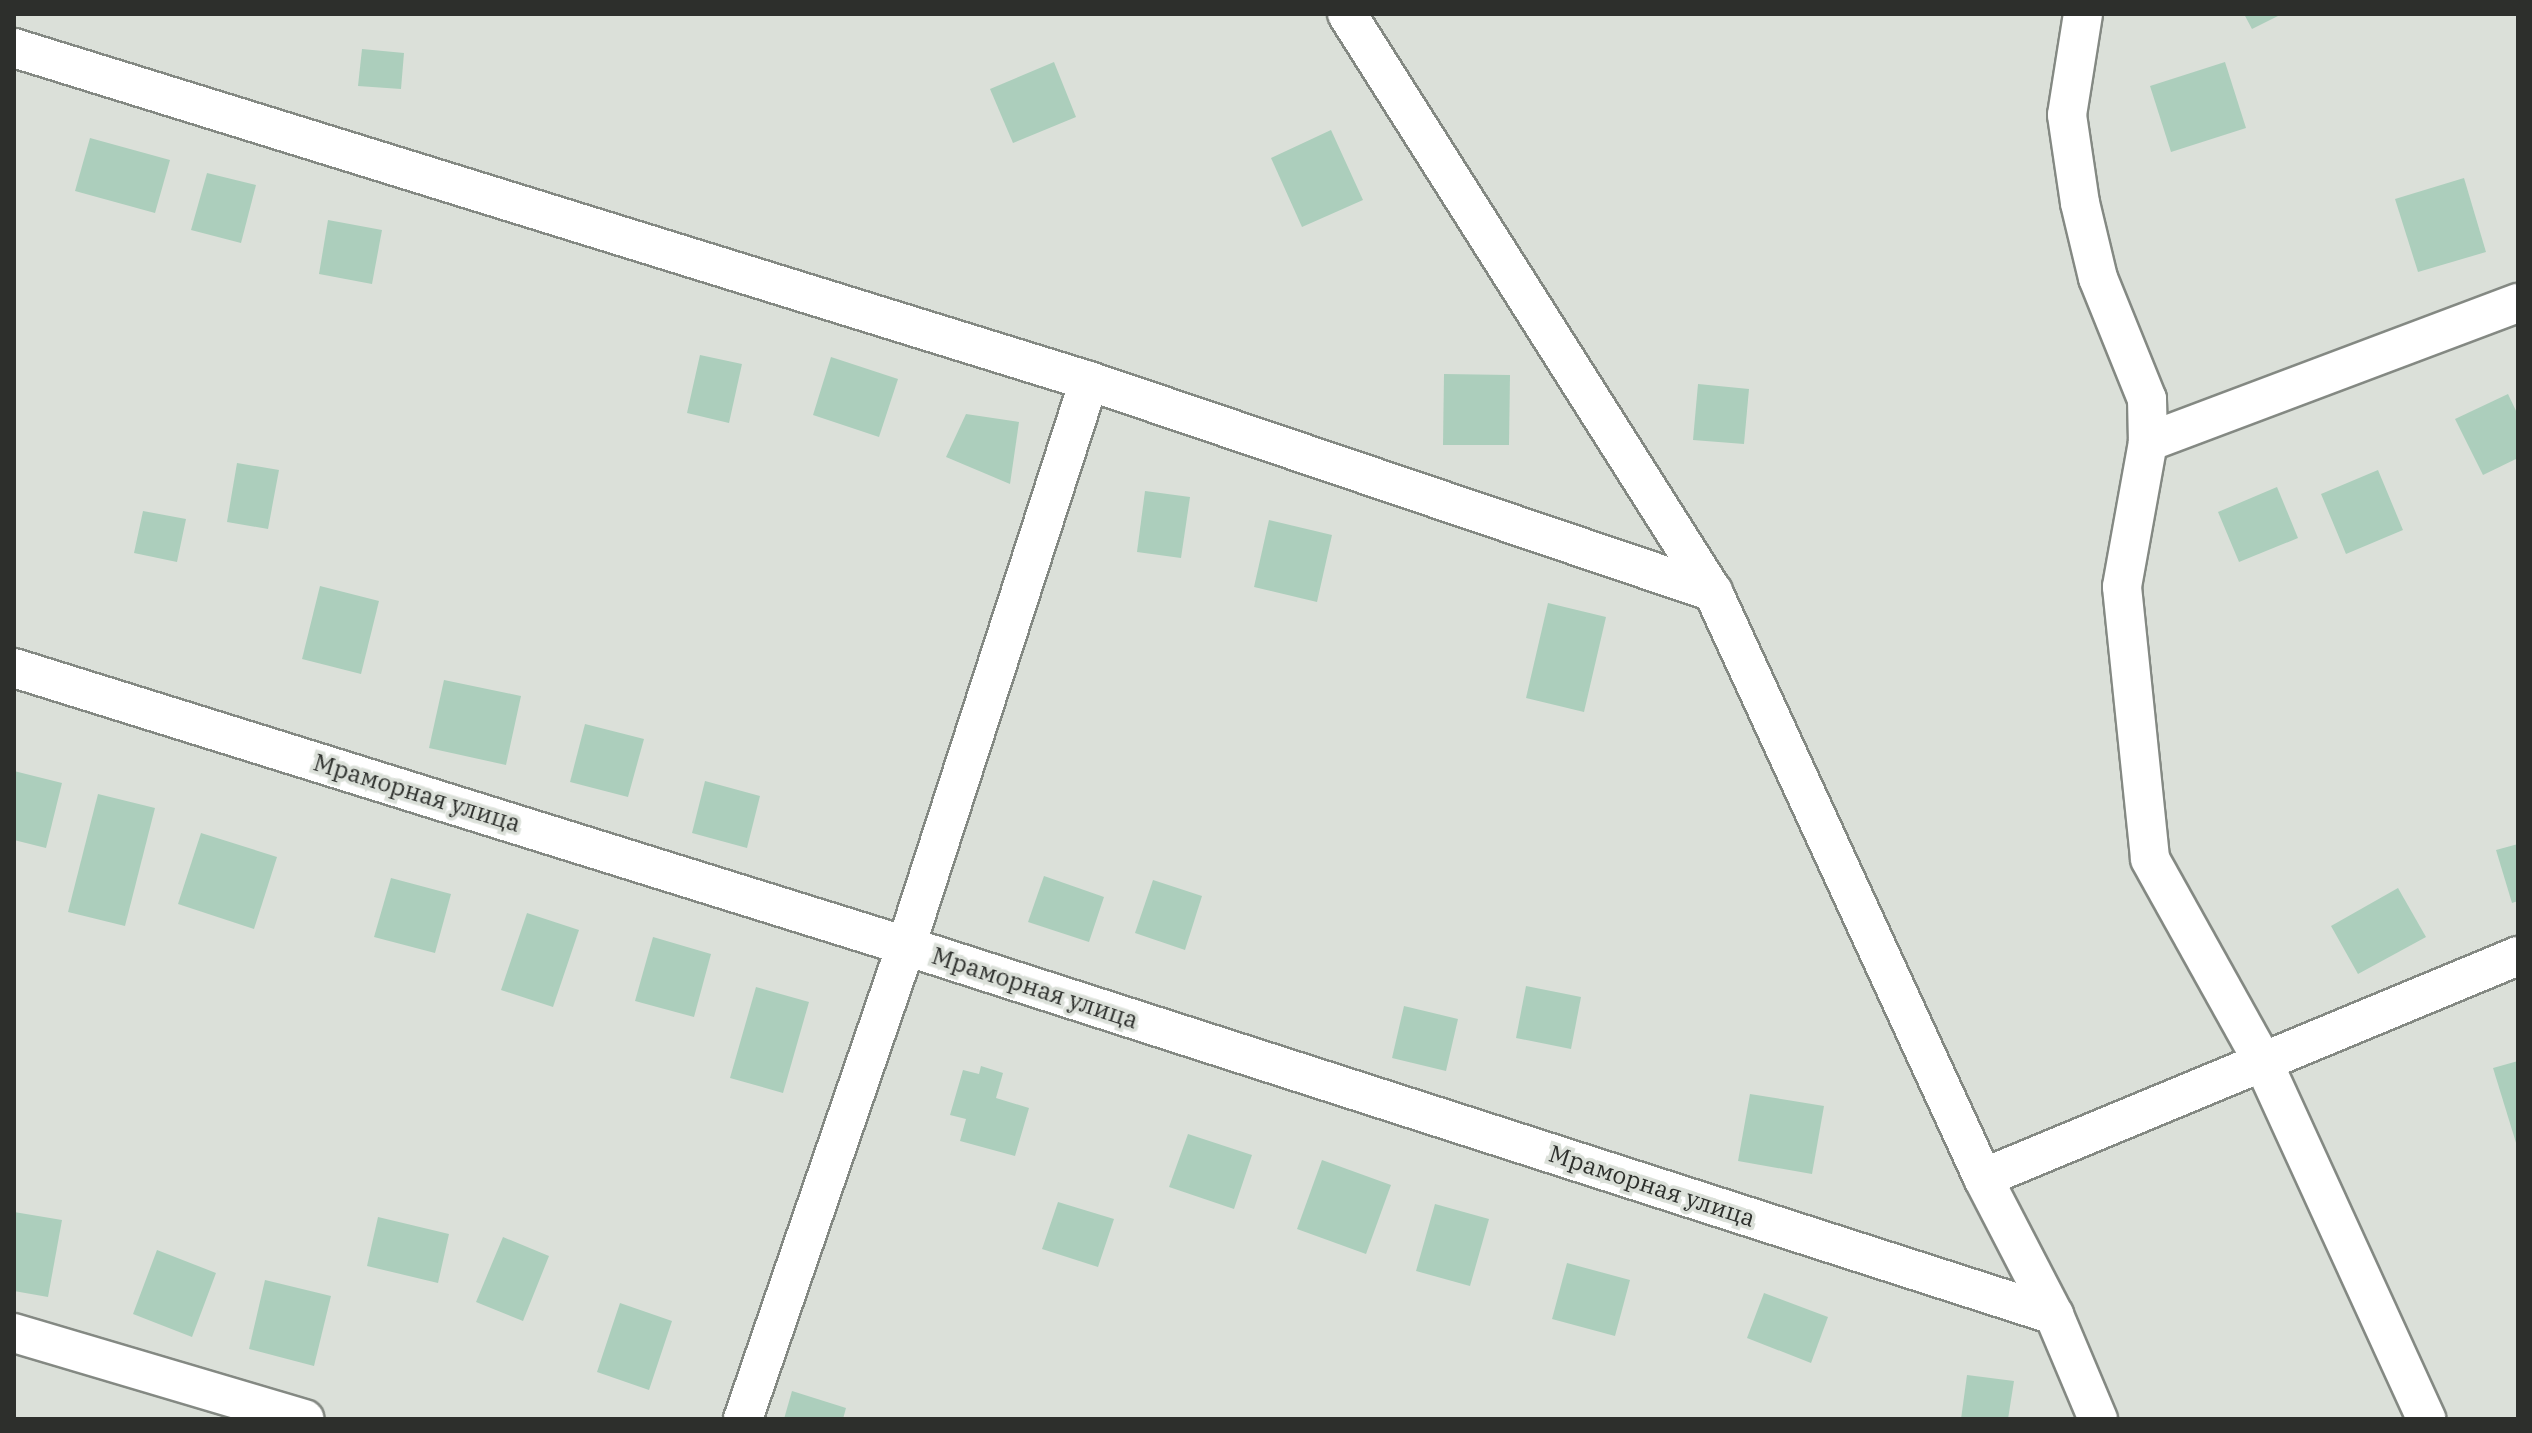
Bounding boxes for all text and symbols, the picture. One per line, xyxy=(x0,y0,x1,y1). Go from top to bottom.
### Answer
street label: Мраморная улица xyxy=(310,748,524,838)
street label: Мраморная улица xyxy=(928,941,1142,1035)
street label: Мраморная улица xyxy=(1545,1139,1759,1233)

